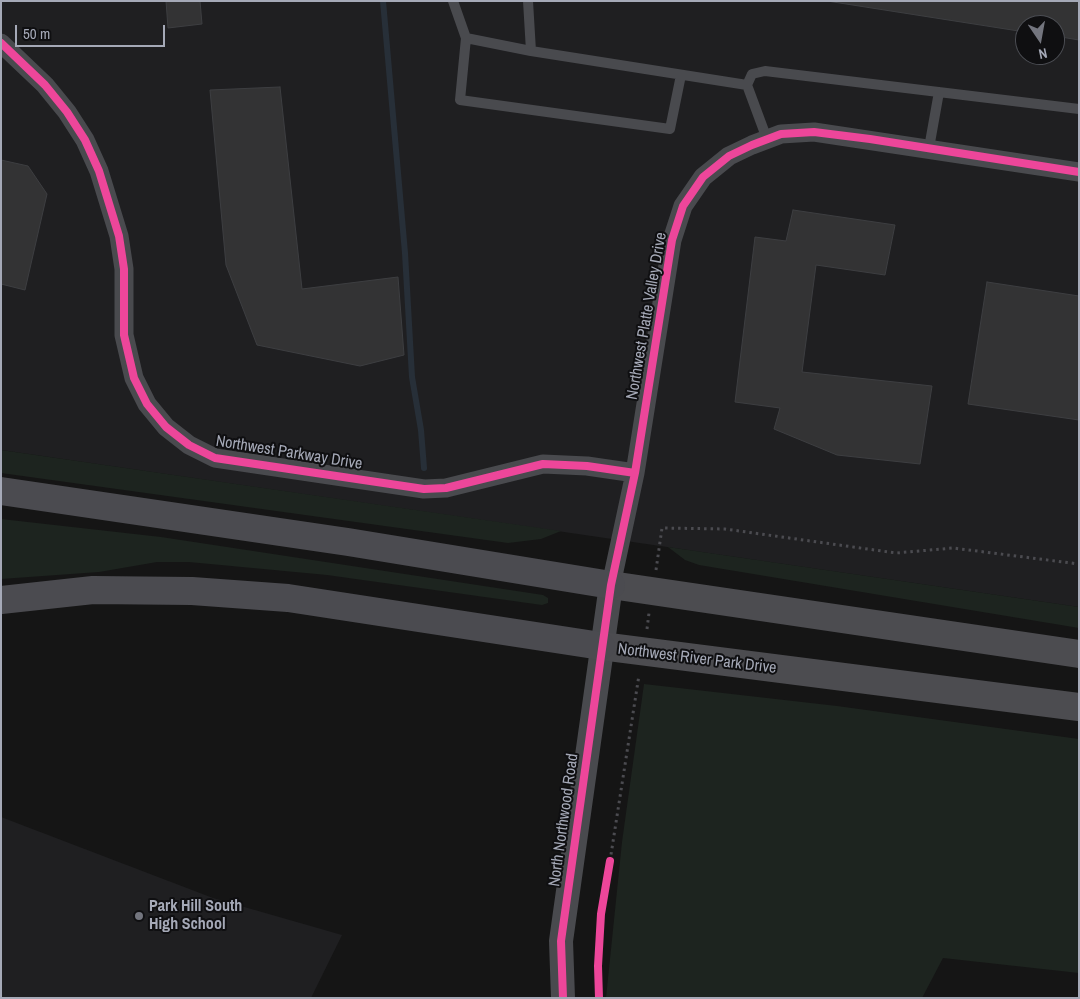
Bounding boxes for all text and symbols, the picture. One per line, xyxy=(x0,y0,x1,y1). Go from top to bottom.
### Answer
scale bar xyxy=(18,15,168,47)
north arrow xyxy=(1015,15,1065,65)
text: 50 m xyxy=(23,23,50,44)
text: N xyxy=(1037,44,1049,63)
street label: Northwest Platte Valley Drive xyxy=(623,231,671,401)
street label: Northwest Parkway Drive xyxy=(214,432,364,474)
street label: Northwest River Park Drive xyxy=(617,640,777,678)
street label: North Northwood Road xyxy=(545,752,583,888)
place label: Park Hill South High School xyxy=(149,897,242,935)
marker: Park Hill South High School xyxy=(133,910,145,922)

